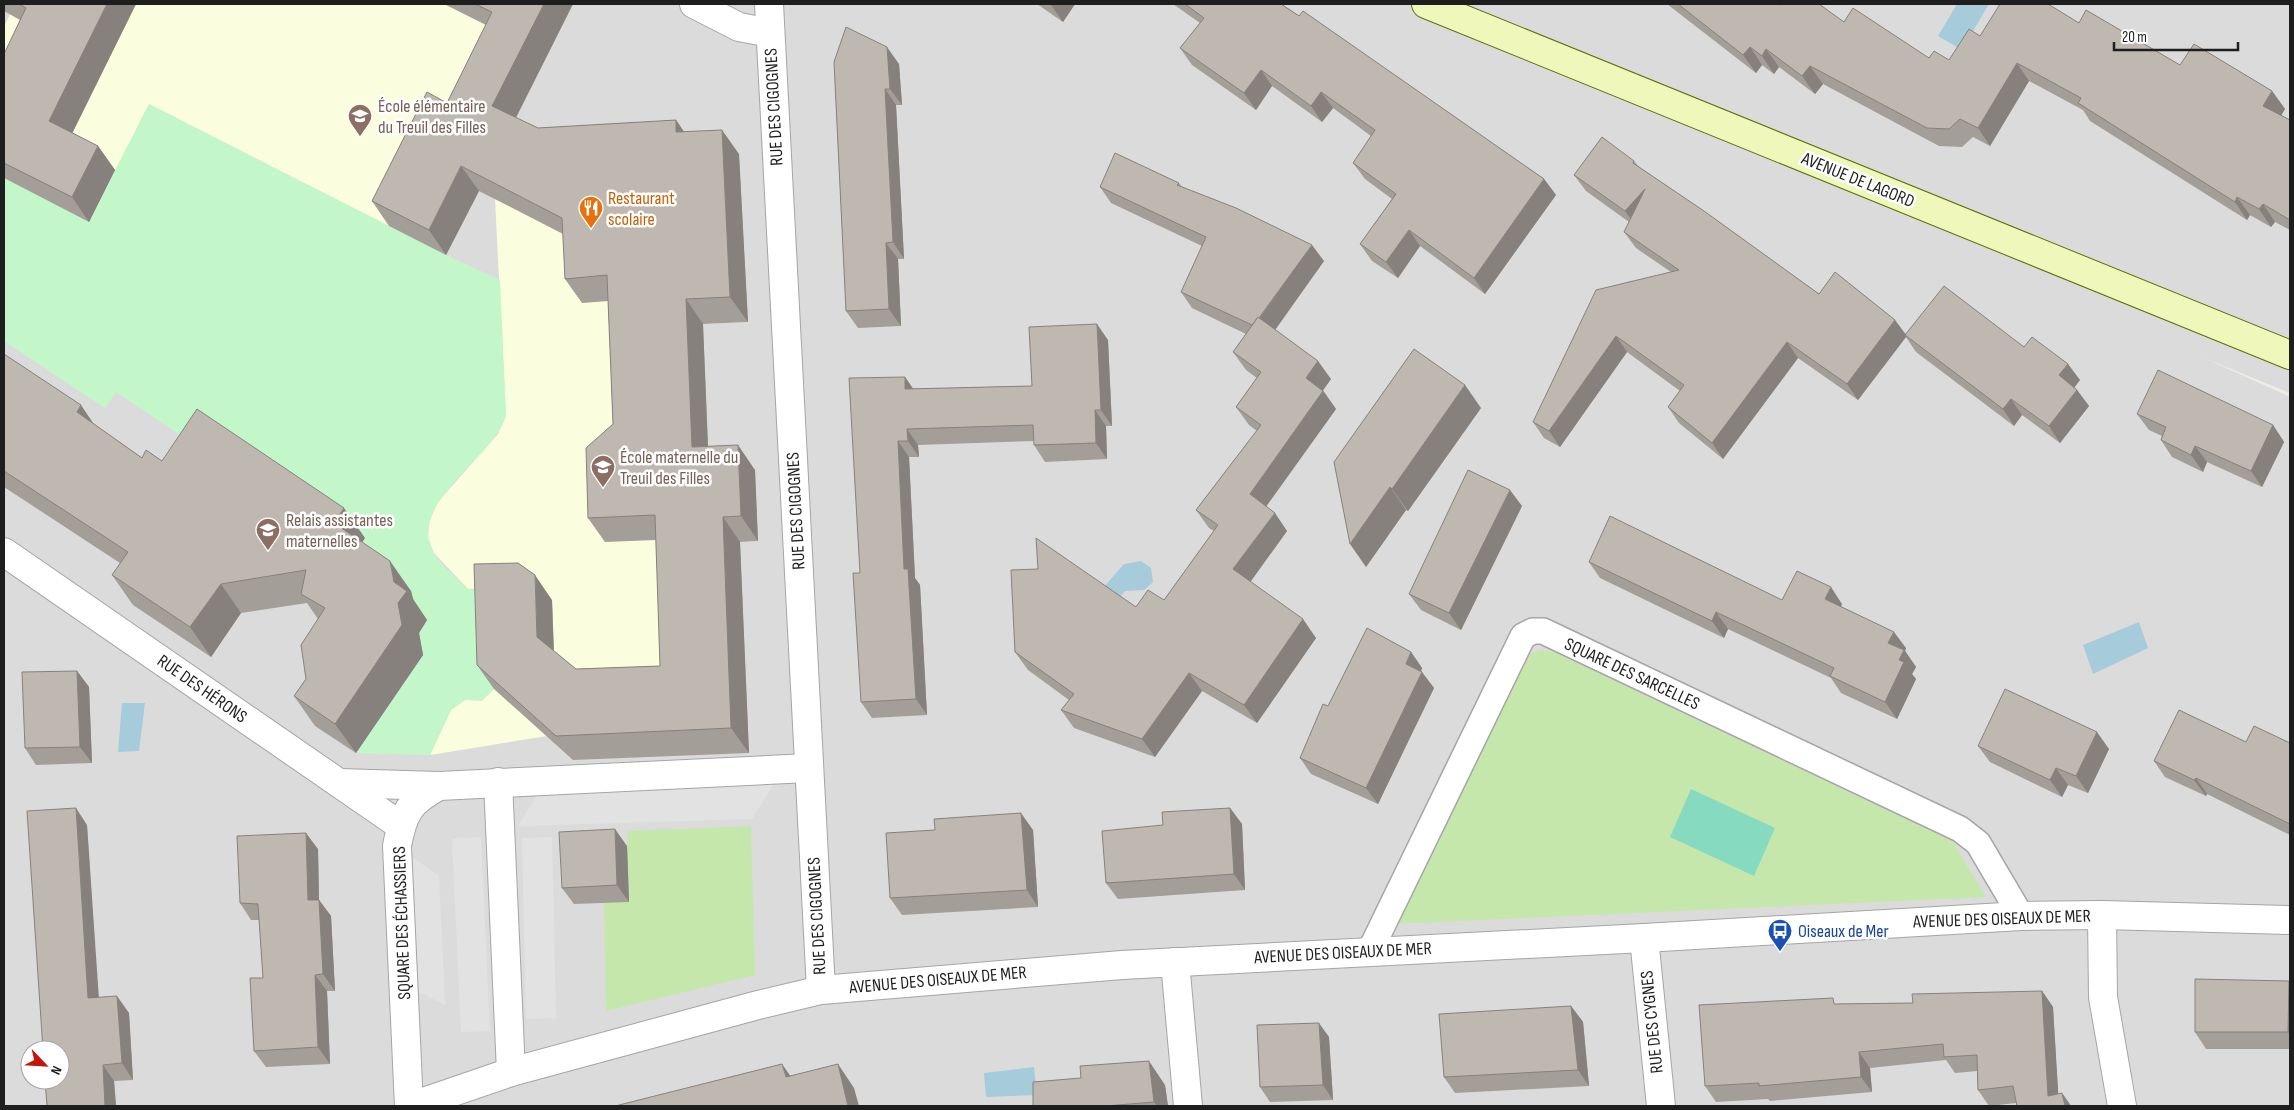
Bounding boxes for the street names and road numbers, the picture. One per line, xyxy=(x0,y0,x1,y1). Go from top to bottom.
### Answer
street label: RUE DES CIGOGNES xyxy=(760,47,788,166)
street label: AVENUE DE LAGORD xyxy=(1798,147,1917,212)
street label: RUE DES CIGOGNES xyxy=(782,451,810,570)
street label: SQUARE DES SARCELLES xyxy=(1561,633,1703,715)
street label: RUE DES HÉRONS xyxy=(153,650,251,728)
street label: SQUARE DES ÉCHASSIERS xyxy=(389,846,415,1000)
street label: RUE DES CIGOGNES xyxy=(803,856,831,975)
street label: AVENUE DES OISEAUX DE MER xyxy=(1912,905,2091,933)
street label: AVENUE DES OISEAUX DE MER xyxy=(1253,938,1432,968)
street label: AVENUE DES OISEAUX DE MER xyxy=(847,962,1028,998)
street label: RUE DES CYGNES xyxy=(1636,969,1668,1074)

